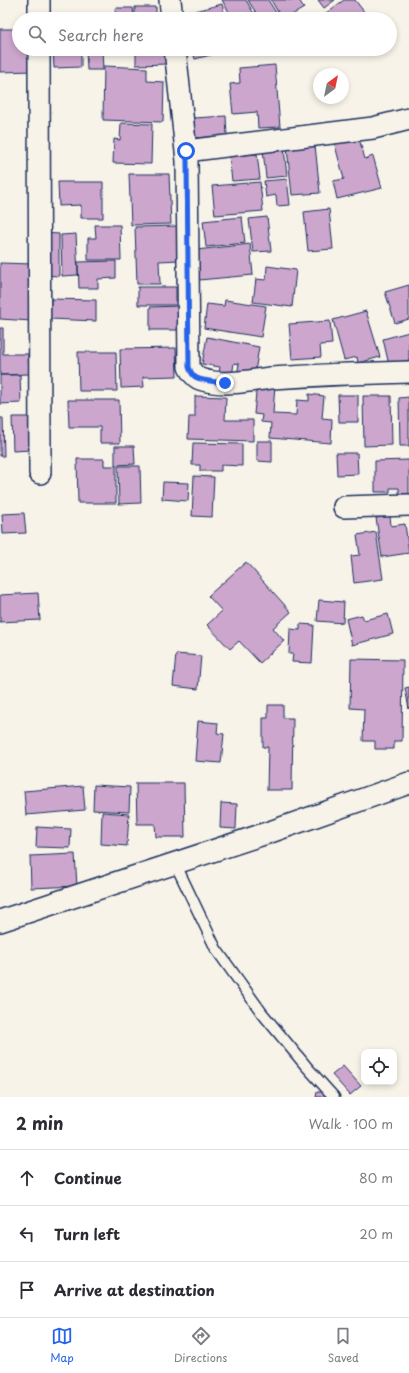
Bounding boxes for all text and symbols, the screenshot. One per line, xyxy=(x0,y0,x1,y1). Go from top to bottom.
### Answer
search box xyxy=(12,12,397,56)
icon: search xyxy=(26,23,48,45)
text: Search here xyxy=(58,23,144,46)
north arrow xyxy=(313,68,349,104)
route start xyxy=(177,142,195,160)
route end xyxy=(216,374,234,392)
map controls xyxy=(361,1049,397,1085)
button: locate xyxy=(361,1049,397,1085)
text: 2 min xyxy=(16,1110,63,1136)
text: Walk · 100 m xyxy=(309,1114,393,1133)
text: Continue xyxy=(54,1166,122,1189)
icon: ahead xyxy=(16,1167,38,1189)
text: 80 m xyxy=(359,1168,393,1187)
text: Turn left xyxy=(54,1222,120,1245)
icon: left xyxy=(16,1223,38,1245)
text: 20 m xyxy=(359,1224,393,1243)
text: Arrive at destination xyxy=(54,1278,215,1301)
icon: arrive xyxy=(16,1279,38,1301)
tab: Map xyxy=(50,1325,74,1366)
tab: Directions xyxy=(174,1325,227,1366)
tab: Saved xyxy=(328,1325,359,1366)

